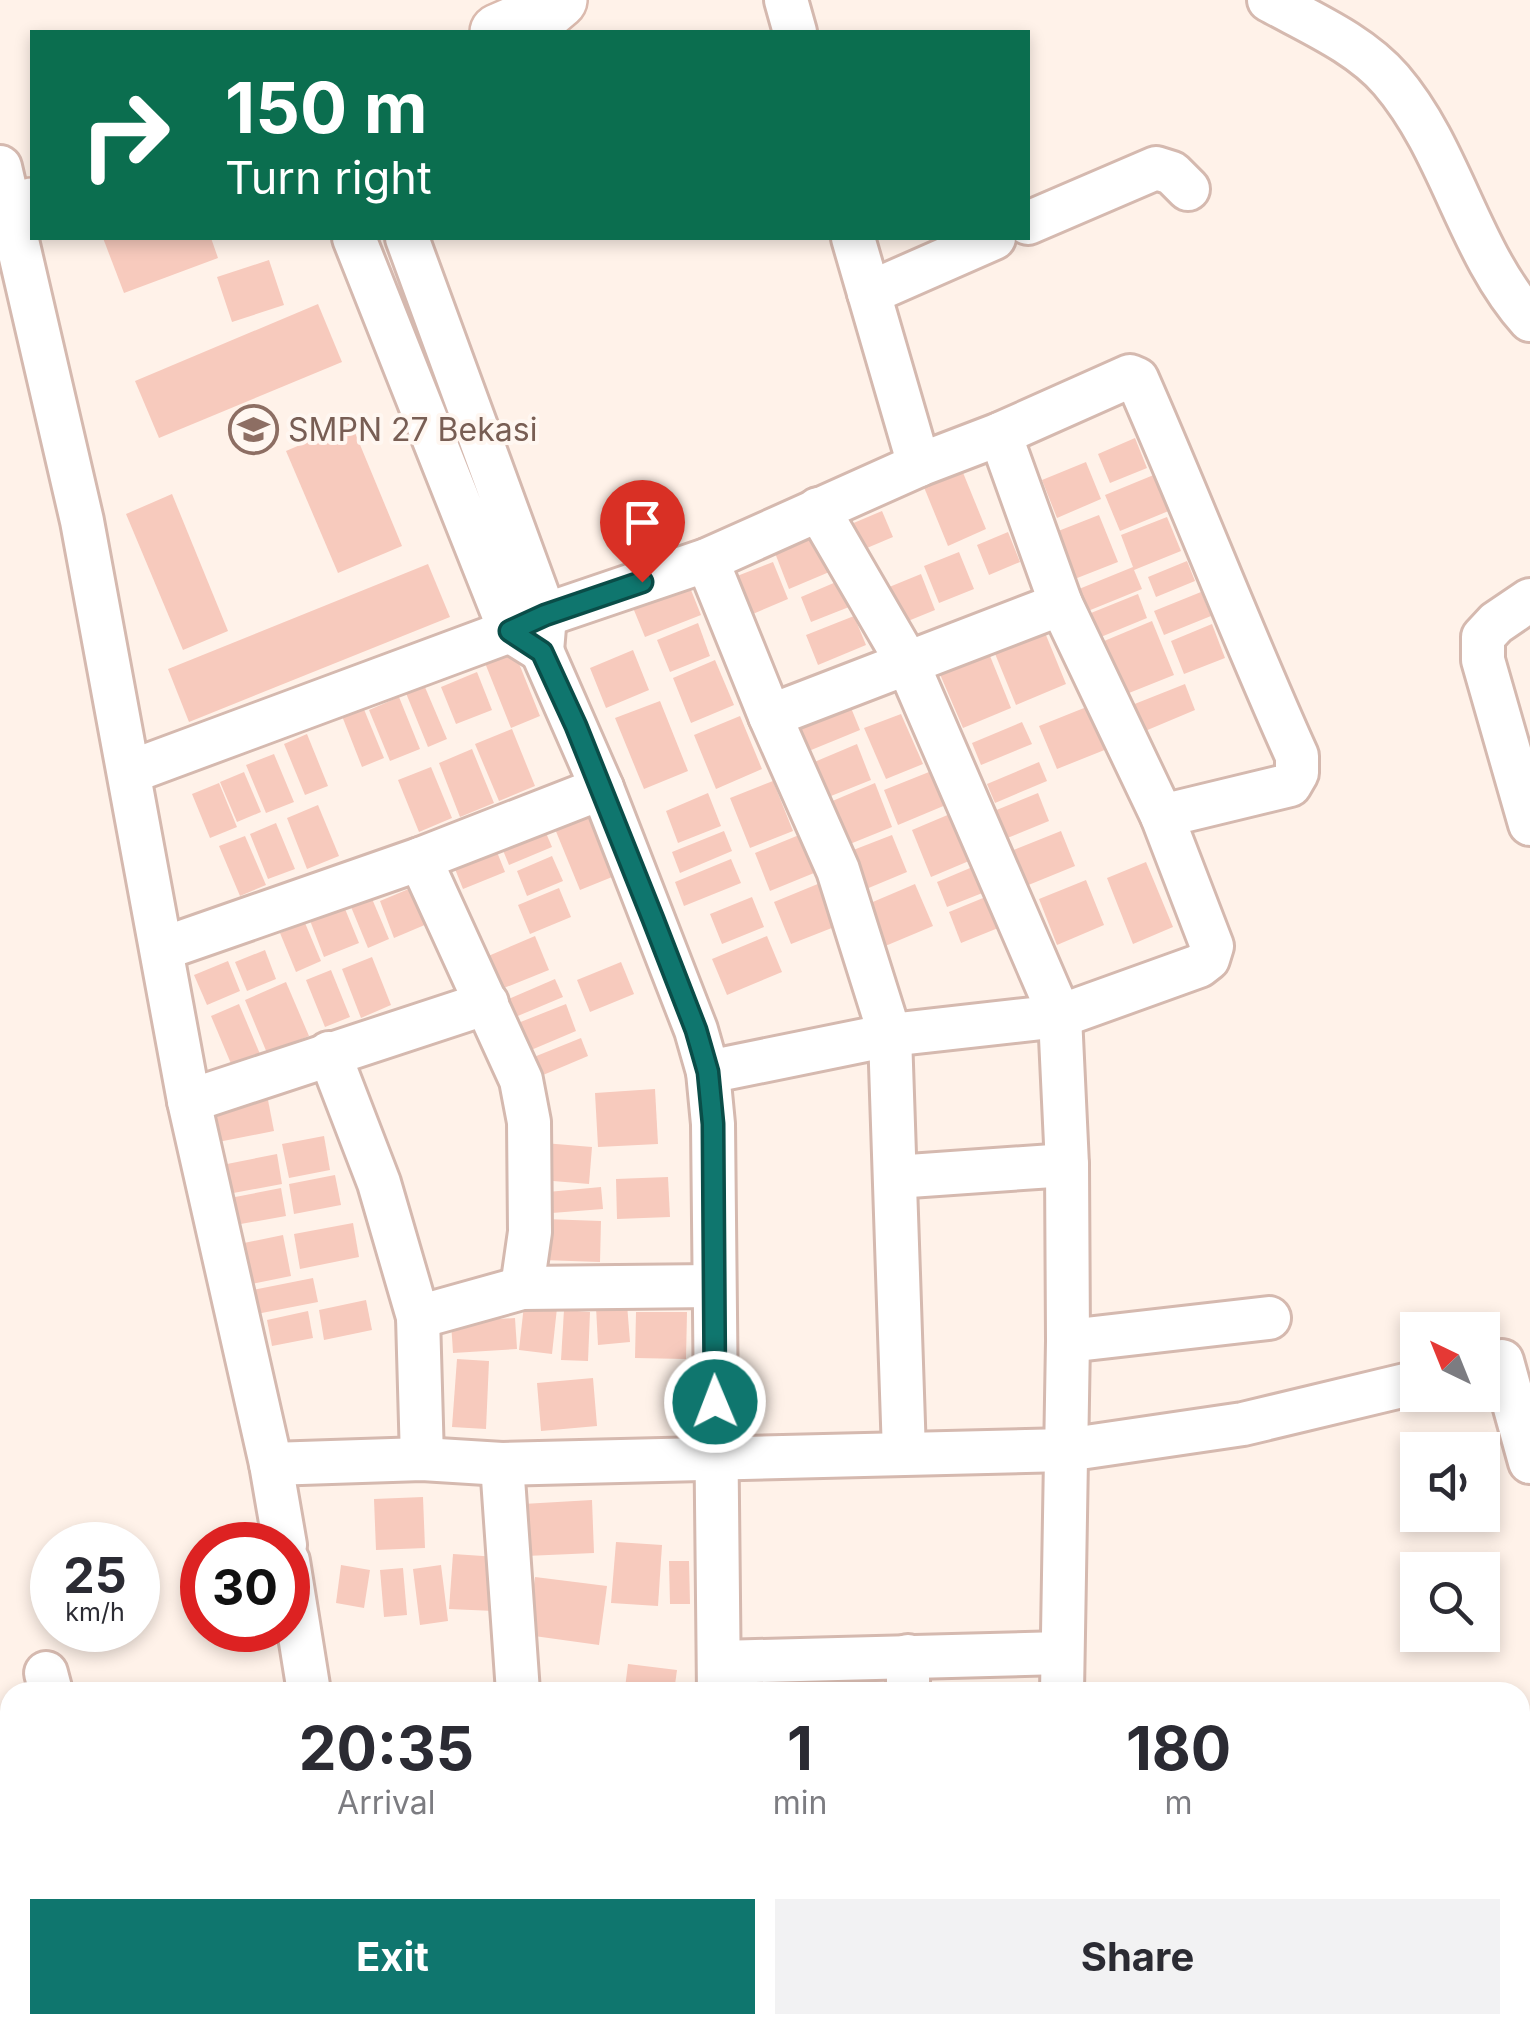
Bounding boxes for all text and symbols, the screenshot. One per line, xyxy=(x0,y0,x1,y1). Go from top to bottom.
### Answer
text: 150 m xyxy=(225,65,428,150)
icon: right xyxy=(60,70,190,200)
text: Turn right xyxy=(225,150,432,205)
school or university icon: SMPN 27 Bekasi xyxy=(227,403,279,455)
place label: SMPN 27 Bekasi xyxy=(288,410,537,449)
pin xyxy=(600,480,685,583)
icon: arrive xyxy=(615,495,670,550)
north arrow xyxy=(1400,1312,1500,1412)
map controls xyxy=(1400,1312,1500,1652)
position arrow xyxy=(663,1350,767,1454)
button: sound xyxy=(1400,1432,1500,1532)
speed limit sign: 30 xyxy=(180,1522,310,1652)
text: 25 xyxy=(63,1545,127,1605)
button: search xyxy=(1400,1552,1500,1652)
text: km/h xyxy=(65,1597,125,1627)
text: 20:35 xyxy=(299,1712,474,1784)
text: 1 xyxy=(787,1712,813,1784)
text: 180 xyxy=(1126,1712,1231,1784)
text: Arrival xyxy=(337,1783,436,1822)
text: min xyxy=(773,1783,827,1822)
text: m xyxy=(1165,1783,1193,1822)
button: Exit xyxy=(30,1899,755,2014)
button: Share xyxy=(775,1899,1500,2014)

